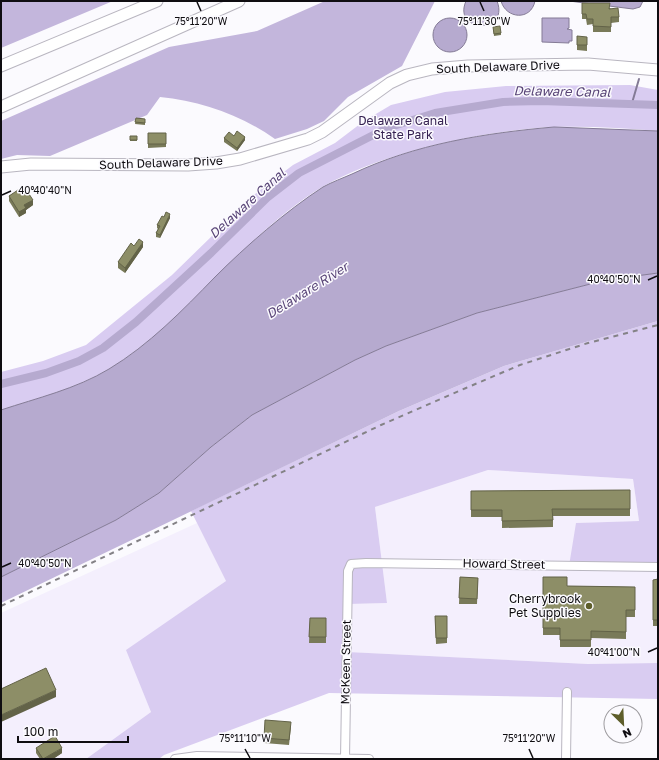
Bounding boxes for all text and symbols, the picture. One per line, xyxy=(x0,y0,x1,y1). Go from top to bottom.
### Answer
text: 75°11'20"W xyxy=(175,15,228,27)
text: 75°11'30"W xyxy=(458,15,511,27)
street label: South Delaware Drive xyxy=(436,57,560,76)
water label: Delaware Canal xyxy=(513,82,611,100)
park label: Delaware Canal State Park xyxy=(358,113,448,142)
street label: South Delaware Drive xyxy=(99,153,223,172)
water label: Delaware Canal xyxy=(206,164,289,241)
text: 40°40'40"N xyxy=(18,184,72,196)
water label: Delaware River xyxy=(263,257,352,322)
text: 40°40'50"N xyxy=(587,273,641,285)
street label: Howard Street xyxy=(462,555,546,572)
text: 40°40'50"N xyxy=(18,557,72,569)
place label: Cherrybrook Pet Supplies xyxy=(508,591,581,620)
marker: Cherrybrook Pet Supplies xyxy=(584,601,594,611)
street label: McKeen Street xyxy=(337,619,354,704)
text: 40°41'00"N xyxy=(588,646,640,658)
north arrow xyxy=(603,704,643,744)
scale bar xyxy=(18,718,128,744)
text: 100 m xyxy=(24,724,58,739)
text: N xyxy=(621,726,634,741)
text: 75°11'10"W xyxy=(219,732,271,744)
text: 75°11'20"W xyxy=(503,732,556,744)

